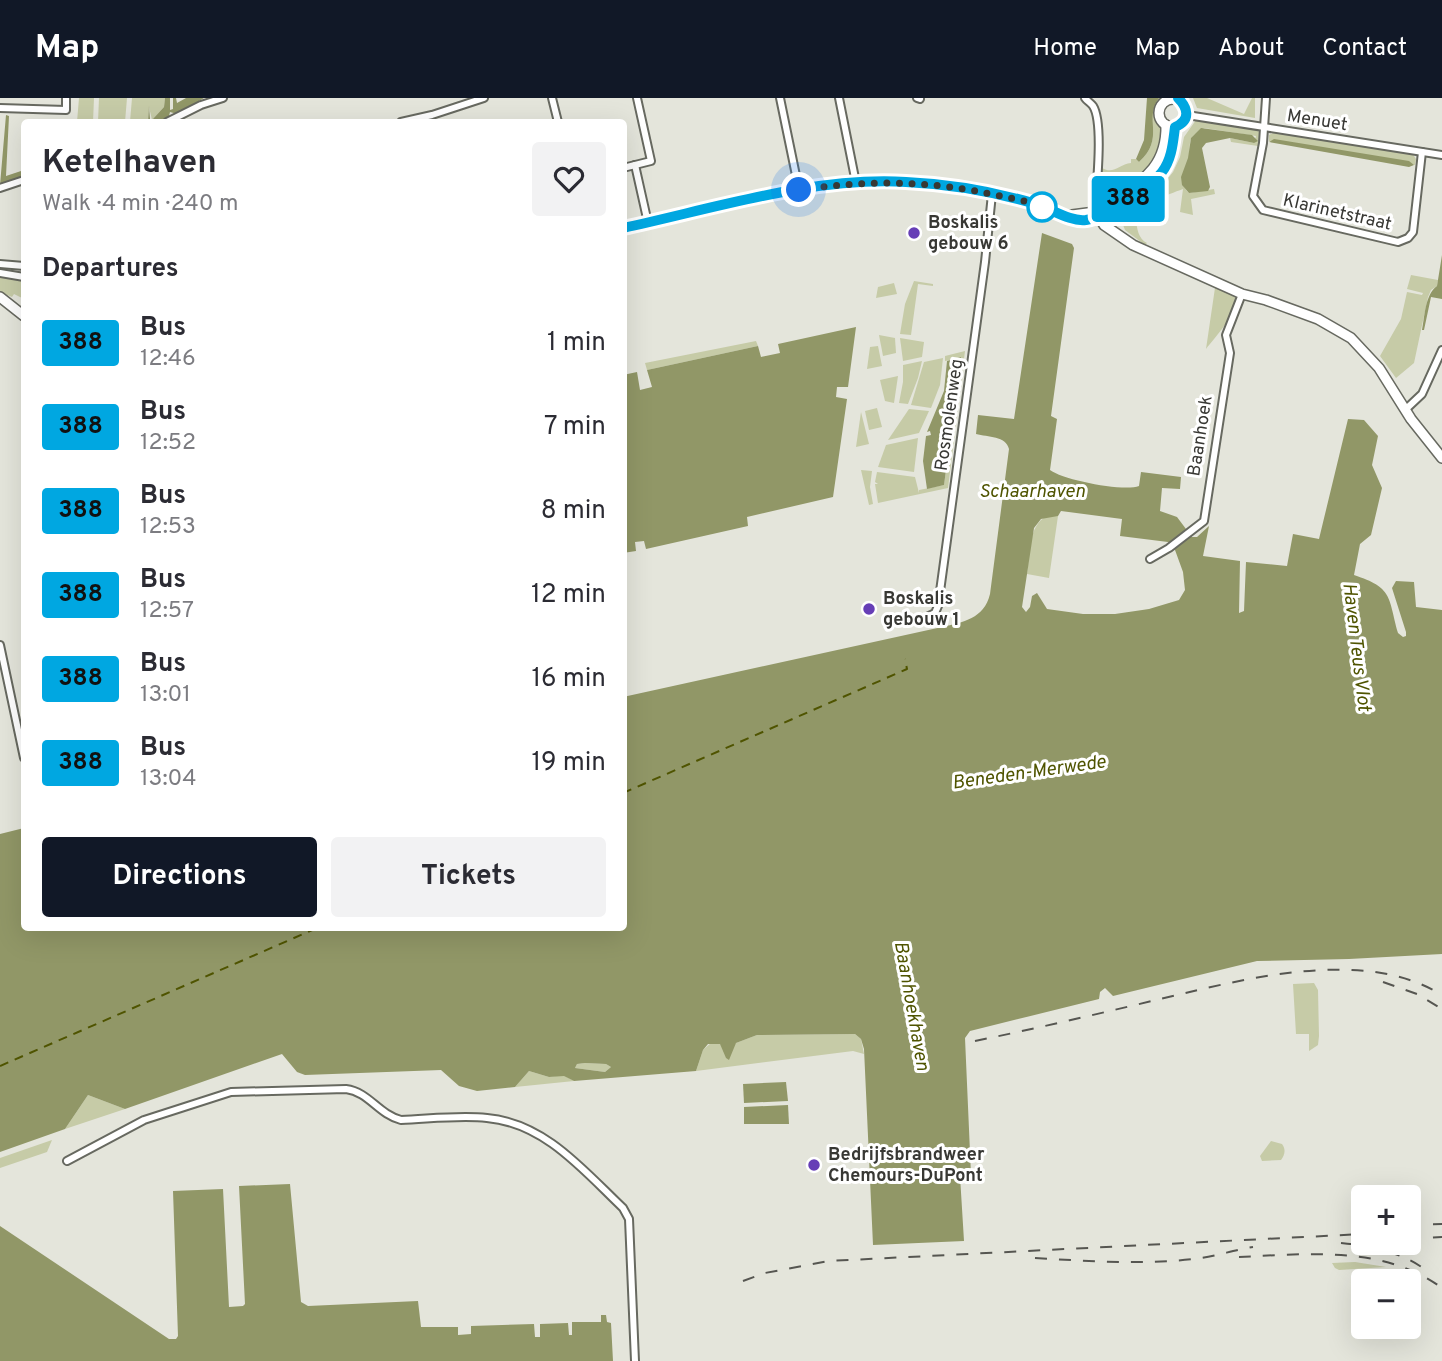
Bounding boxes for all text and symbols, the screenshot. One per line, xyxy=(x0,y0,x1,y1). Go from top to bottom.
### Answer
text: Map xyxy=(35,28,99,70)
text: Home xyxy=(1033,34,1097,64)
text: Map xyxy=(1135,34,1180,64)
text: About xyxy=(1218,34,1284,64)
text: Contact xyxy=(1322,34,1407,64)
street label: Menuet xyxy=(1285,105,1349,137)
button: heart xyxy=(532,142,606,216)
text: Ketelhaven xyxy=(42,143,217,185)
your location xyxy=(781,172,816,207)
line badge: 388 xyxy=(1088,176,1168,222)
text: 388 xyxy=(1106,184,1150,214)
street label: Klarinetstraat xyxy=(1280,189,1394,237)
text: Walk · 4 min · 240 m xyxy=(42,190,238,219)
unlabelled marker xyxy=(1027,192,1057,222)
place label: Boskalis gebouw 6 xyxy=(928,212,1009,256)
marker: Boskalis gebouw 6 xyxy=(906,225,922,241)
text: Departures xyxy=(42,253,179,286)
text: Bus xyxy=(140,312,186,345)
text: 1 min xyxy=(547,327,606,360)
text: 388 xyxy=(58,328,103,358)
text: 12:46 xyxy=(140,345,196,374)
street label: Rosmolenweg xyxy=(931,358,969,472)
street label: Baanhoek xyxy=(1183,394,1219,478)
text: Bus xyxy=(140,396,186,429)
text: 7 min xyxy=(544,411,606,444)
text: 388 xyxy=(58,412,103,442)
text: 12:52 xyxy=(140,429,196,458)
text: Bus xyxy=(140,480,186,513)
water label: Schaarhaven xyxy=(979,480,1086,504)
text: 8 min xyxy=(541,495,606,528)
text: 388 xyxy=(58,496,103,526)
text: 12:53 xyxy=(140,513,196,542)
text: Bus xyxy=(140,564,186,597)
text: 12 min xyxy=(531,579,606,612)
text: 388 xyxy=(58,580,103,610)
water label: Haven Teus Vlot xyxy=(1336,581,1376,714)
place label: Boskalis gebouw 1 xyxy=(883,588,960,632)
text: 12:57 xyxy=(140,597,194,626)
marker: Boskalis gebouw 1 xyxy=(861,601,877,617)
text: Bus xyxy=(140,648,186,681)
text: 16 min xyxy=(531,663,606,696)
text: 388 xyxy=(58,664,103,694)
text: 13:01 xyxy=(140,681,191,710)
text: Bus xyxy=(140,732,186,765)
text: 19 min xyxy=(531,747,606,780)
text: 388 xyxy=(58,748,103,778)
water label: Beneden-Merwede xyxy=(951,750,1107,796)
text: 13:04 xyxy=(140,765,197,794)
button: Directions xyxy=(42,837,317,917)
button: Tickets xyxy=(331,837,606,917)
water label: Baanhoekhaven xyxy=(888,939,934,1073)
place label: Bedrijfsbrandweer Chemours-DuPont xyxy=(828,1144,985,1188)
marker: Bedrijfsbrandweer Chemours-DuPont xyxy=(806,1157,822,1173)
map controls xyxy=(1351,1185,1421,1339)
button: + xyxy=(1351,1185,1421,1255)
button: − xyxy=(1351,1269,1421,1339)

